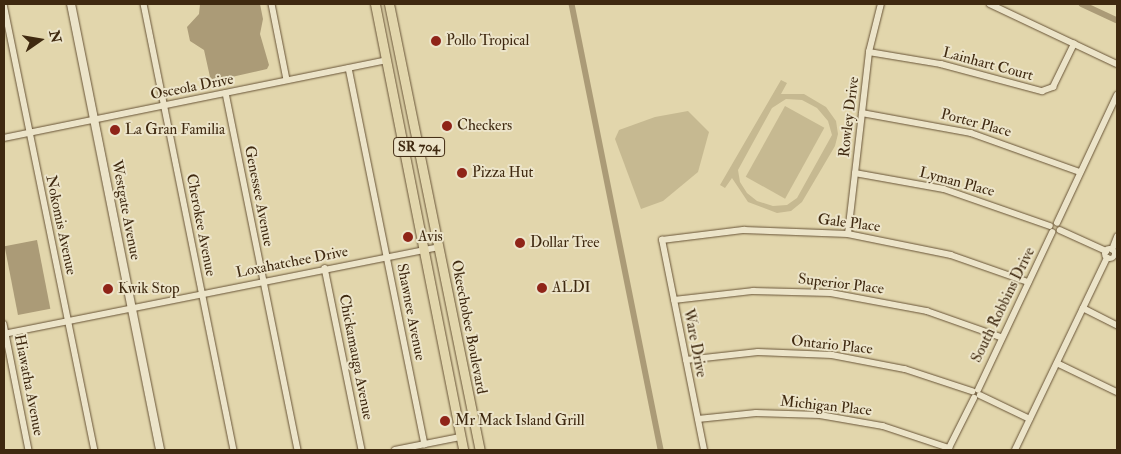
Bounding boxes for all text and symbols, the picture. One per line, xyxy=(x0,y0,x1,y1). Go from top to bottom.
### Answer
north arrow xyxy=(15,15,65,65)
text: N xyxy=(45,28,65,45)
place label: Pollo Tropical xyxy=(446,32,529,50)
marker: Pollo Tropical xyxy=(430,35,442,47)
street label: Lainhart Court xyxy=(941,43,1035,85)
street label: Osceola Drive xyxy=(149,70,235,104)
street label: Rowley Drive xyxy=(835,76,863,158)
street label: Porter Place xyxy=(939,105,1013,141)
place label: Checkers xyxy=(457,117,512,135)
marker: Checkers xyxy=(441,120,453,132)
place label: La Gran Familia xyxy=(125,121,225,139)
marker: La Gran Familia xyxy=(109,124,121,136)
road number: SR 704 xyxy=(393,136,445,158)
street label: Genessee Avenue xyxy=(240,144,278,248)
street label: Westgate Avenue xyxy=(107,158,145,262)
street label: Lyman Place xyxy=(917,163,997,201)
place label: Pizza Hut xyxy=(472,164,533,182)
marker: Pizza Hut xyxy=(456,167,468,179)
street label: Cherokee Avenue xyxy=(182,172,220,278)
street label: Nokomis Avenue xyxy=(42,173,80,277)
street label: Gale Place xyxy=(817,210,881,236)
place label: Avis xyxy=(418,228,443,246)
marker: Avis xyxy=(402,231,414,243)
place label: Dollar Tree xyxy=(530,234,600,252)
marker: Dollar Tree xyxy=(514,237,526,249)
street label: Loxahatchee Drive xyxy=(234,242,350,282)
street label: South Robbins Drive xyxy=(967,244,1039,366)
street label: Okeechobee Boulevard xyxy=(447,258,491,396)
street label: Shawnee Avenue xyxy=(393,262,429,362)
street label: Superior Place xyxy=(797,270,885,298)
place label: ALDI xyxy=(552,279,591,297)
place label: Kwik Stop xyxy=(118,280,180,298)
marker: ALDI xyxy=(536,282,548,294)
marker: Kwik Stop xyxy=(102,283,114,295)
street label: Chickamauga Avenue xyxy=(335,293,377,421)
street label: Ware Drive xyxy=(680,307,710,379)
street label: Ontario Place xyxy=(790,332,874,358)
street label: Hiawatha Avenue xyxy=(10,333,48,437)
street label: Michigan Place xyxy=(779,392,873,420)
place label: Mr Mack Island Grill xyxy=(455,412,585,430)
marker: Mr Mack Island Grill xyxy=(439,415,451,427)

